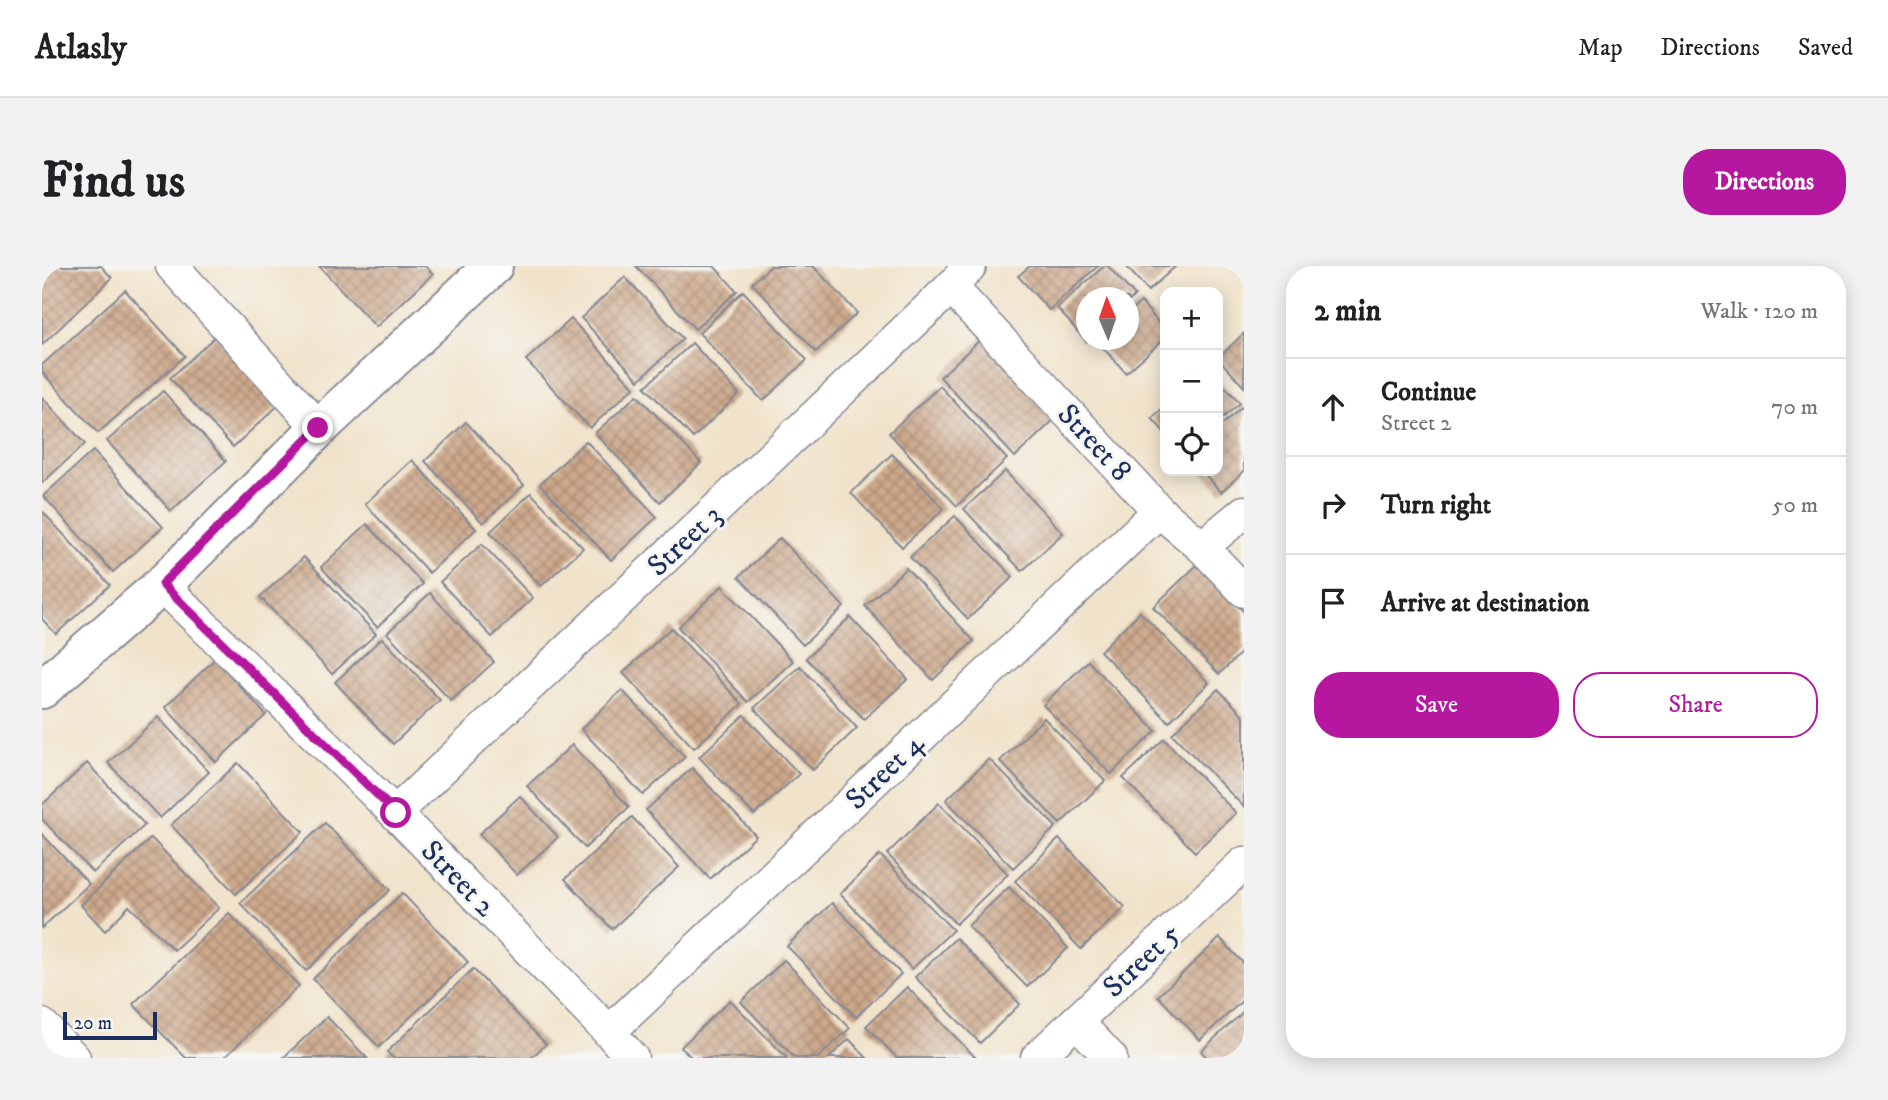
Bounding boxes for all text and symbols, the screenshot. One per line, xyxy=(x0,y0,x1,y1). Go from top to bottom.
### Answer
text: Atlasly xyxy=(35,28,127,69)
text: Map xyxy=(1578,33,1623,63)
text: Directions xyxy=(1661,33,1760,63)
text: Saved xyxy=(1798,33,1853,63)
button: Directions xyxy=(1683,149,1846,215)
text: Find us xyxy=(42,151,185,213)
north arrow xyxy=(1076,287,1139,350)
map controls xyxy=(1160,287,1223,476)
button: + xyxy=(1160,287,1223,350)
text: 2 min xyxy=(1314,293,1381,330)
text: Walk · 120 m xyxy=(1700,297,1818,326)
button: − xyxy=(1160,350,1223,413)
text: Continue xyxy=(1381,376,1476,409)
icon: ahead xyxy=(1314,388,1352,426)
text: 70 m xyxy=(1771,393,1818,422)
street label: Street 8 xyxy=(1049,397,1139,489)
text: Street 2 xyxy=(1381,409,1452,438)
route end xyxy=(302,412,333,443)
button: locate xyxy=(1160,413,1223,476)
icon: right xyxy=(1314,486,1352,524)
text: Turn right xyxy=(1381,489,1491,522)
text: 50 m xyxy=(1772,491,1818,520)
street label: Street 3 xyxy=(640,497,730,585)
icon: arrive xyxy=(1314,584,1352,622)
text: Arrive at destination xyxy=(1381,587,1590,620)
button: Save xyxy=(1314,672,1559,738)
button: Share xyxy=(1573,672,1818,738)
street label: Street 4 xyxy=(838,725,932,818)
route start xyxy=(380,797,411,828)
street label: Street 2 xyxy=(413,833,503,925)
street label: Street 5 xyxy=(1096,916,1188,1006)
scale bar xyxy=(63,1009,158,1041)
text: 20 m xyxy=(74,1012,112,1035)

